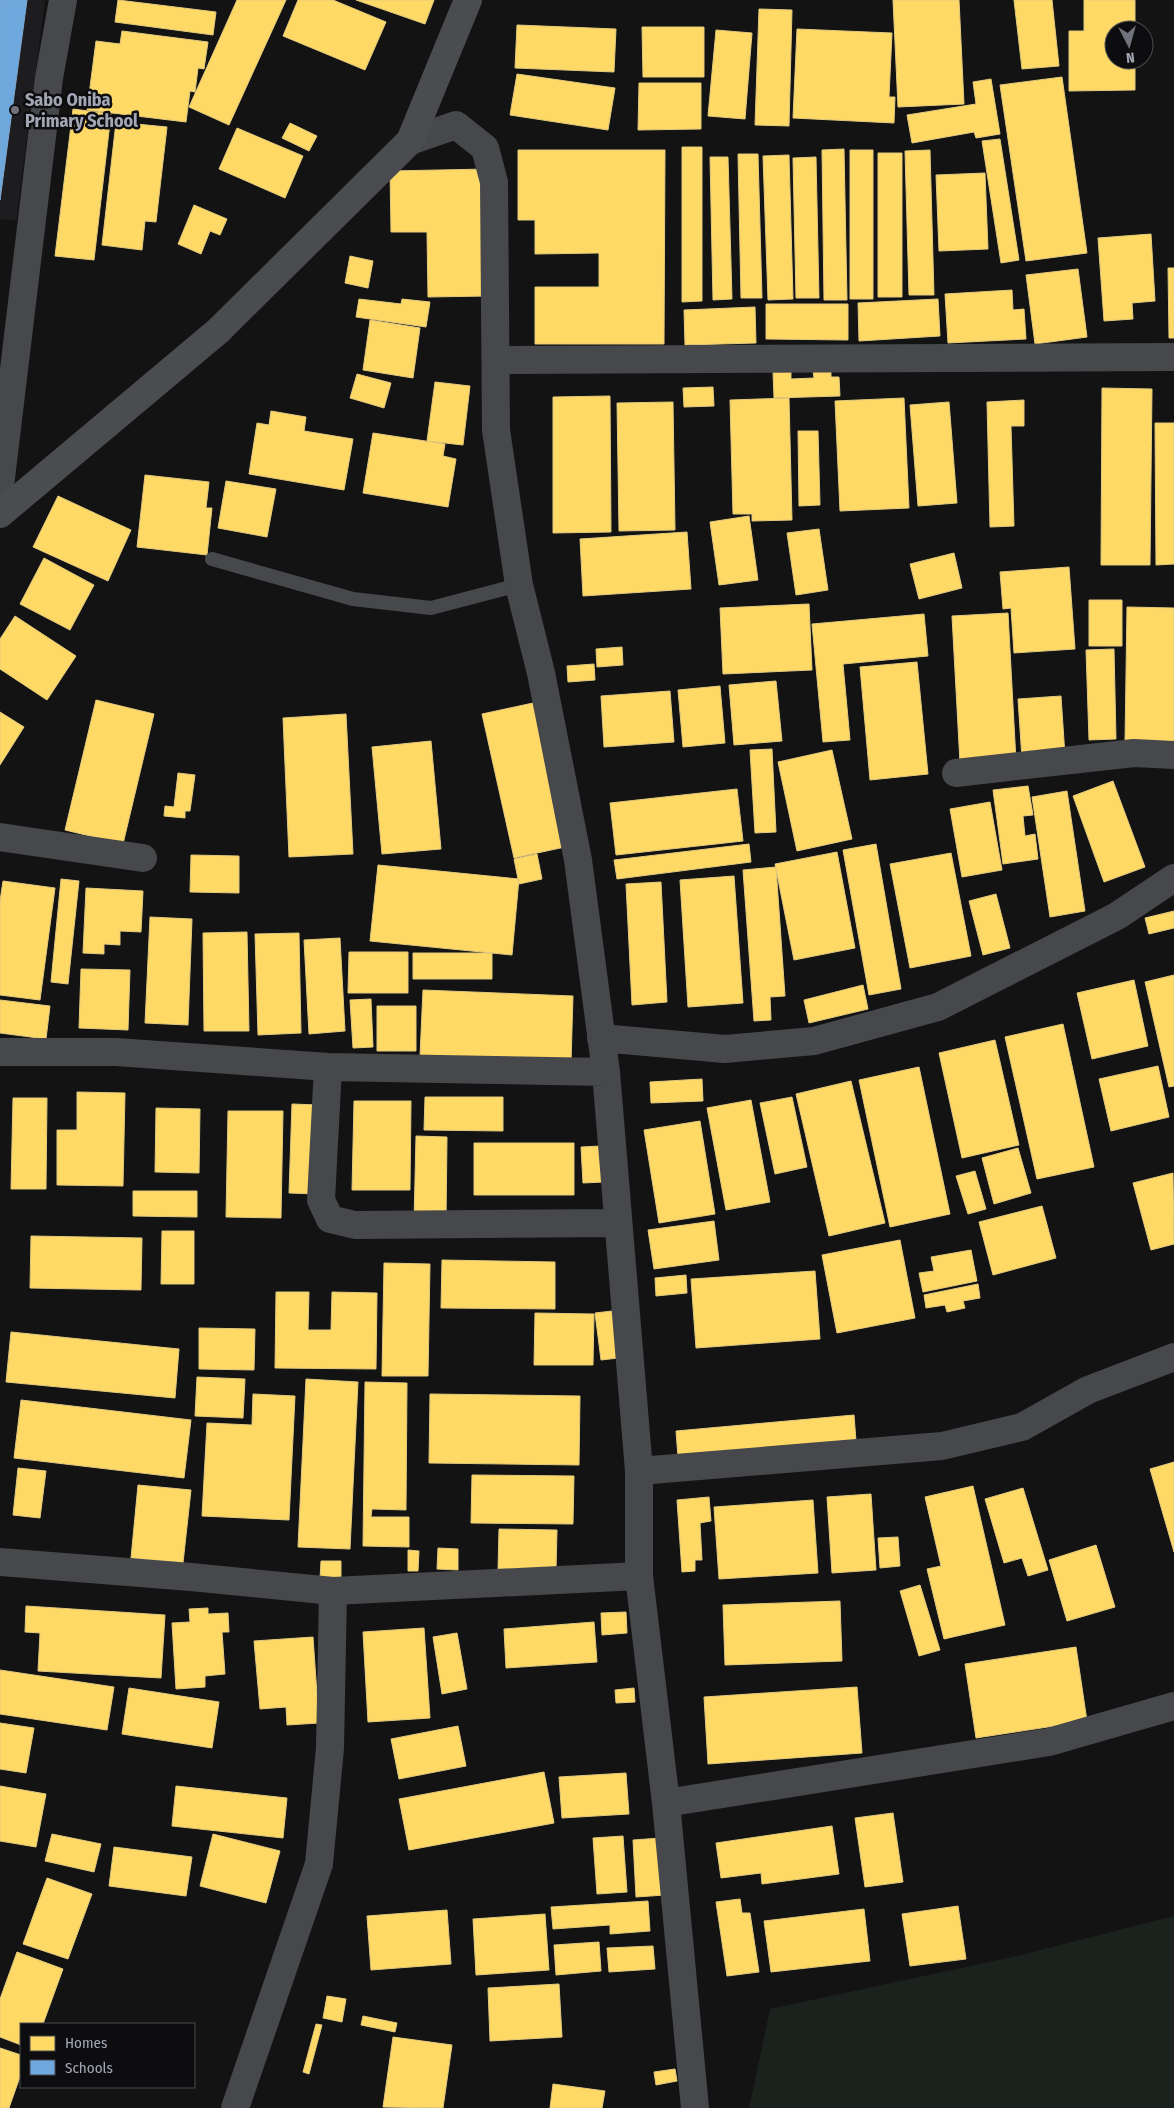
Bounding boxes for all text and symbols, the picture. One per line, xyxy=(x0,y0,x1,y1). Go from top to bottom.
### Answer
north arrow xyxy=(1104,20,1154,70)
text: N xyxy=(1125,49,1135,66)
place label: Sabo Oniba Primary School xyxy=(25,89,138,132)
marker: Sabo Oniba Primary School xyxy=(9,104,21,116)
legend xyxy=(20,2023,195,2088)
text: Homes xyxy=(65,2034,107,2052)
text: Schools xyxy=(65,2059,113,2077)

